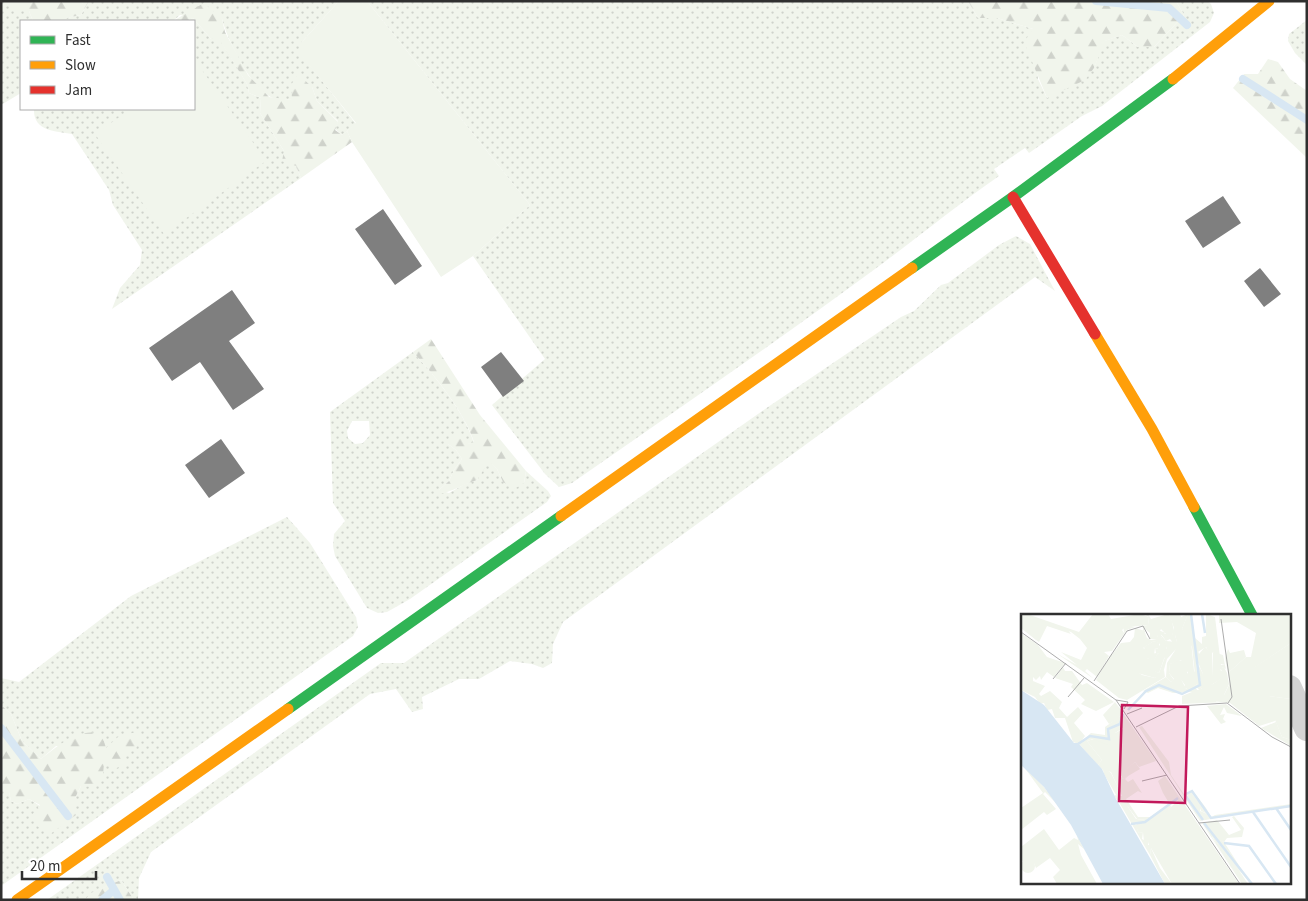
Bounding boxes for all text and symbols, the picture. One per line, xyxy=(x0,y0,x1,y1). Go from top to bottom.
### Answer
legend xyxy=(20,20,195,110)
text: Fast xyxy=(65,30,91,51)
text: Slow xyxy=(65,55,96,76)
text: Jam xyxy=(65,80,92,101)
inset map xyxy=(1021,614,1290,884)
scale bar xyxy=(22,848,96,880)
text: 20 m xyxy=(30,856,60,877)

